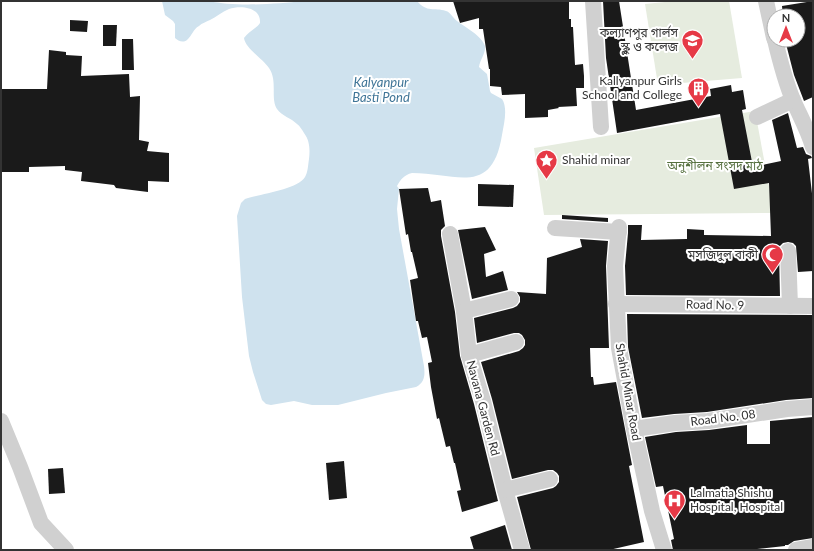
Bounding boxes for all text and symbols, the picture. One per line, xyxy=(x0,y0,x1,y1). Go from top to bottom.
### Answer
north arrow xyxy=(766,8,806,48)
text: N xyxy=(782,11,790,24)
place label: কল্যাণপুর গার্লস স্কুল ও কলেজ xyxy=(599,25,679,55)
school or university icon: কল্যাণপুর গার্লস স্কুল ও কলেজ xyxy=(680,27,706,60)
place label: Kallyanpur Girls School and College xyxy=(582,73,682,102)
water label: Kalyanpur Basti Pond xyxy=(352,74,410,105)
building icon: Kallyanpur Girls School and College xyxy=(685,75,711,108)
place icon: Shahid minar xyxy=(534,147,560,180)
place label: Shahid minar xyxy=(562,152,631,167)
park label: অনুশীলন সংসদ মাঠ xyxy=(666,158,763,174)
mosque icon: মসজিদুল বাকী xyxy=(760,242,786,275)
place label: মসজিদুল বাকী xyxy=(687,247,759,262)
street label: Road No. 9 xyxy=(686,296,744,313)
street label: Shahid Minar Road xyxy=(613,342,644,442)
street label: Navana Garden Rd xyxy=(464,359,503,457)
street label: Road No. 08 xyxy=(690,406,756,429)
place label: Lalmatia Shishu Hospital, Hospital xyxy=(690,485,783,514)
hospital icon: Lalmatia Shishu Hospital, Hospital xyxy=(662,487,688,520)

